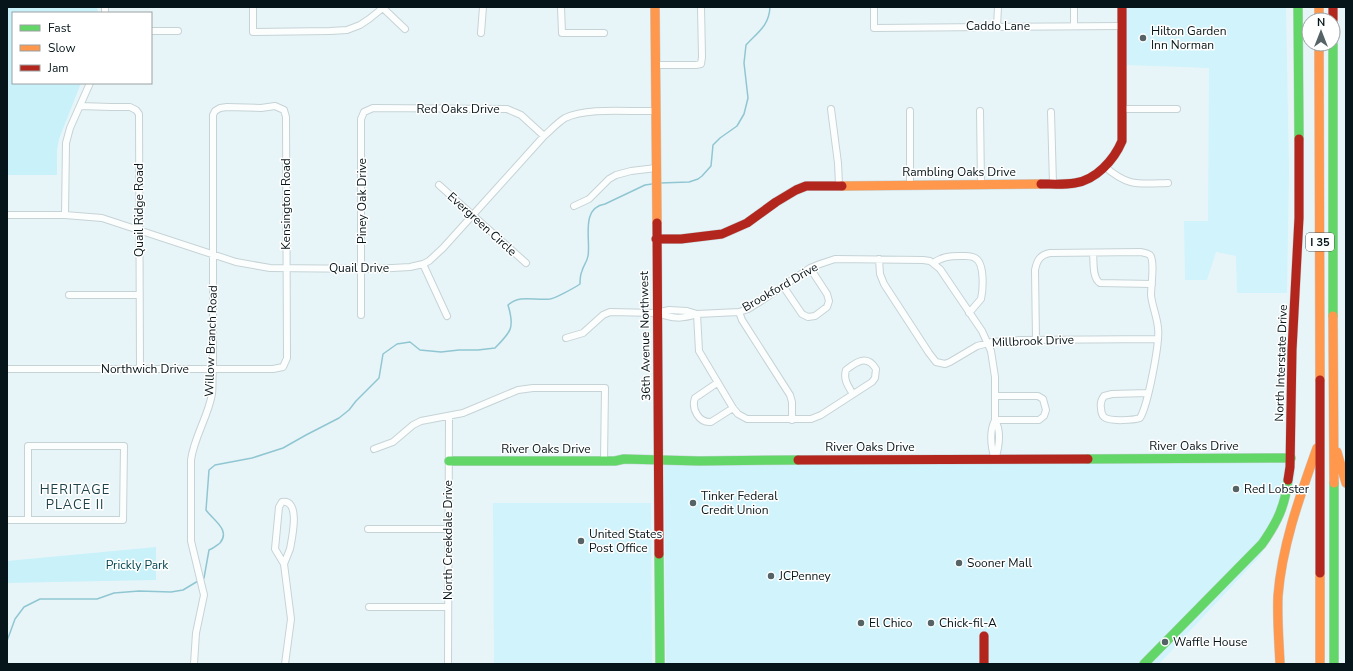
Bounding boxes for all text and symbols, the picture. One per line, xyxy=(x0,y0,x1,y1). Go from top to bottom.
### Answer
legend xyxy=(12,12,152,84)
north arrow xyxy=(1301,12,1341,52)
text: N xyxy=(1317,15,1325,30)
street label: Caddo Lane xyxy=(966,18,1030,34)
text: Fast xyxy=(48,20,71,36)
place label: Hilton Garden Inn Norman xyxy=(1151,23,1227,53)
marker: Hilton Garden Inn Norman xyxy=(1138,33,1148,43)
text: Slow xyxy=(48,40,76,56)
text: Jam xyxy=(47,60,69,76)
street label: Red Oaks Drive xyxy=(416,101,500,117)
street label: Kensington Road xyxy=(278,158,294,250)
street label: Piney Oak Drive xyxy=(354,158,370,244)
street label: Quail Ridge Road xyxy=(131,163,147,257)
street label: Rambling Oaks Drive xyxy=(902,164,1016,180)
street label: Evergreen Circle xyxy=(444,189,520,259)
road number: I 35 xyxy=(1306,233,1334,251)
street label: Brookford Drive xyxy=(739,259,821,315)
street label: Quail Drive xyxy=(329,260,389,276)
street label: 36th Avenue Northwest xyxy=(636,270,654,401)
street label: Willow Branch Road xyxy=(201,285,221,397)
street label: North Interstate Drive xyxy=(1271,304,1291,422)
street label: Millbrook Drive xyxy=(992,332,1074,350)
street label: Northwich Drive xyxy=(101,361,189,377)
street label: River Oaks Drive xyxy=(1149,438,1239,454)
street label: River Oaks Drive xyxy=(825,439,915,455)
street label: River Oaks Drive xyxy=(501,441,591,457)
street label: North Creekdale Drive xyxy=(440,480,456,600)
district label: HERITAGE PLACE II xyxy=(40,481,110,514)
place label: Red Lobster xyxy=(1244,481,1310,497)
marker: Red Lobster xyxy=(1231,484,1241,494)
place label: Tinker Federal Credit Union xyxy=(701,488,778,518)
marker: Tinker Federal Credit Union xyxy=(688,498,698,508)
place label: United States Post Office xyxy=(589,526,662,556)
marker: United States Post Office xyxy=(576,536,586,546)
place label: Sooner Mall xyxy=(967,555,1032,571)
park label: Prickly Park xyxy=(106,557,169,573)
marker: Sooner Mall xyxy=(954,558,964,568)
place label: JCPenney xyxy=(778,568,832,584)
marker: JCPenney xyxy=(766,571,776,581)
place label: El Chico xyxy=(869,615,913,631)
place label: Chick-fil-A xyxy=(939,615,997,631)
marker: El Chico xyxy=(856,618,866,628)
marker: Chick-fil-A xyxy=(926,618,936,628)
place label: Waffle House xyxy=(1173,634,1247,650)
marker: Waffle House xyxy=(1160,637,1170,647)

